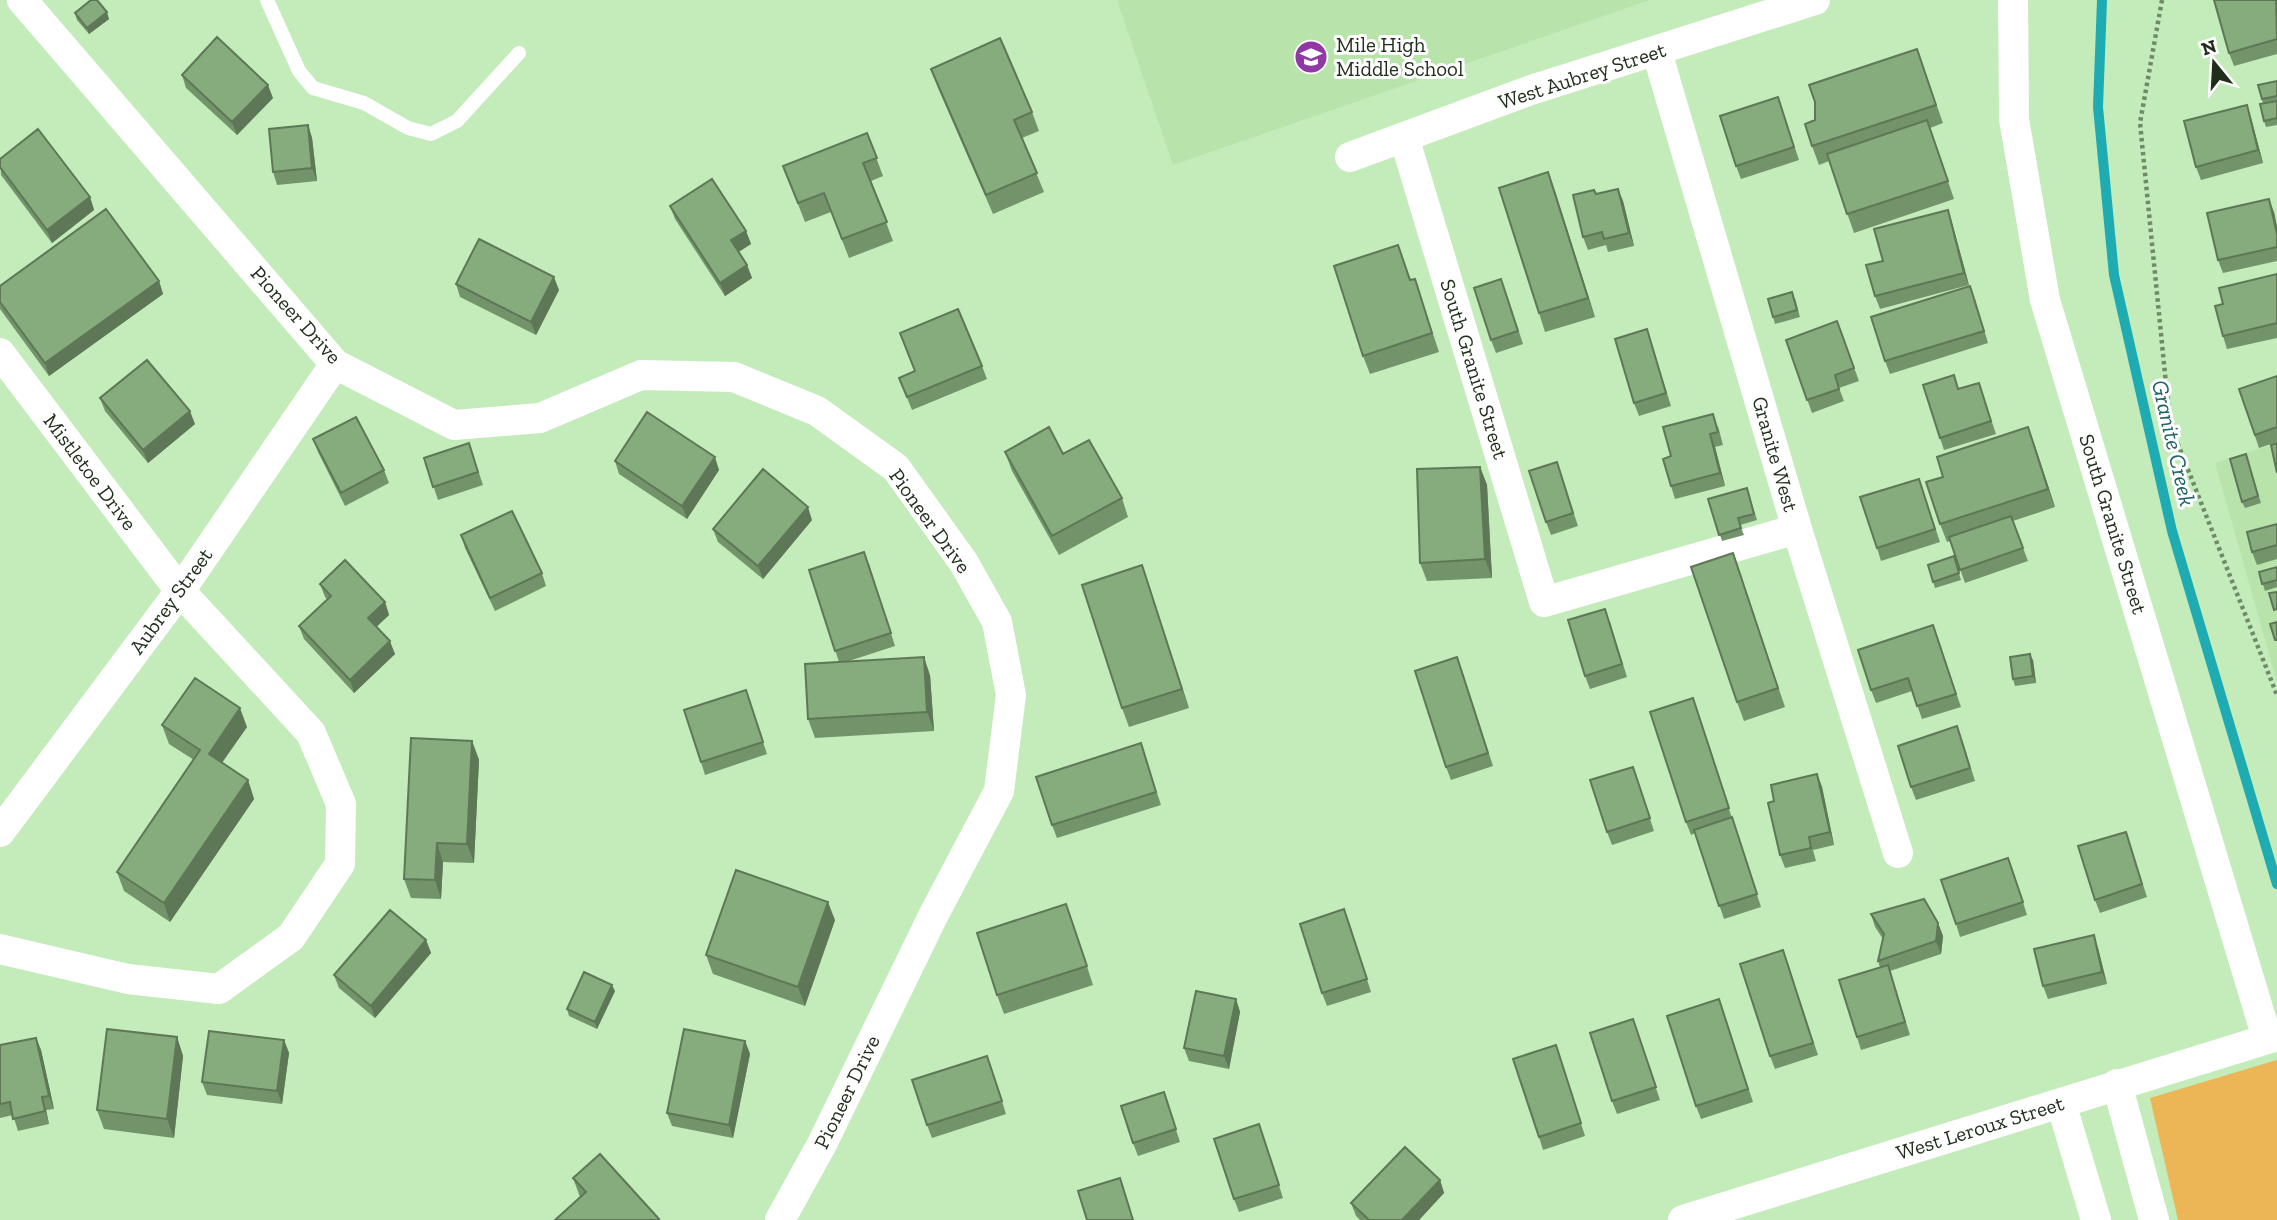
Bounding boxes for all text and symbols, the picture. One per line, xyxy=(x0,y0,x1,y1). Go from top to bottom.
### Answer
north arrow xyxy=(2179,28,2249,98)
place label: Mile High Middle School xyxy=(1336,32,1464,81)
text: N xyxy=(2198,34,2219,60)
street label: West Aubrey Street xyxy=(1495,37,1669,114)
school or university icon: Mile High Middle School xyxy=(1292,38,1330,76)
street label: Pioneer Drive xyxy=(246,261,347,369)
street label: South Granite Street xyxy=(1435,276,1514,462)
water label: Granite Creek xyxy=(2146,377,2202,509)
street label: Granite West xyxy=(1747,393,1804,515)
street label: Mistletoe Drive xyxy=(38,408,142,535)
street label: South Granite Street xyxy=(2074,431,2153,617)
street label: Pioneer Drive xyxy=(884,464,977,578)
street label: Aubrey Street xyxy=(124,543,218,659)
street label: Pioneer Drive xyxy=(808,1031,885,1153)
street label: West Leroux Street xyxy=(1893,1090,2067,1165)

